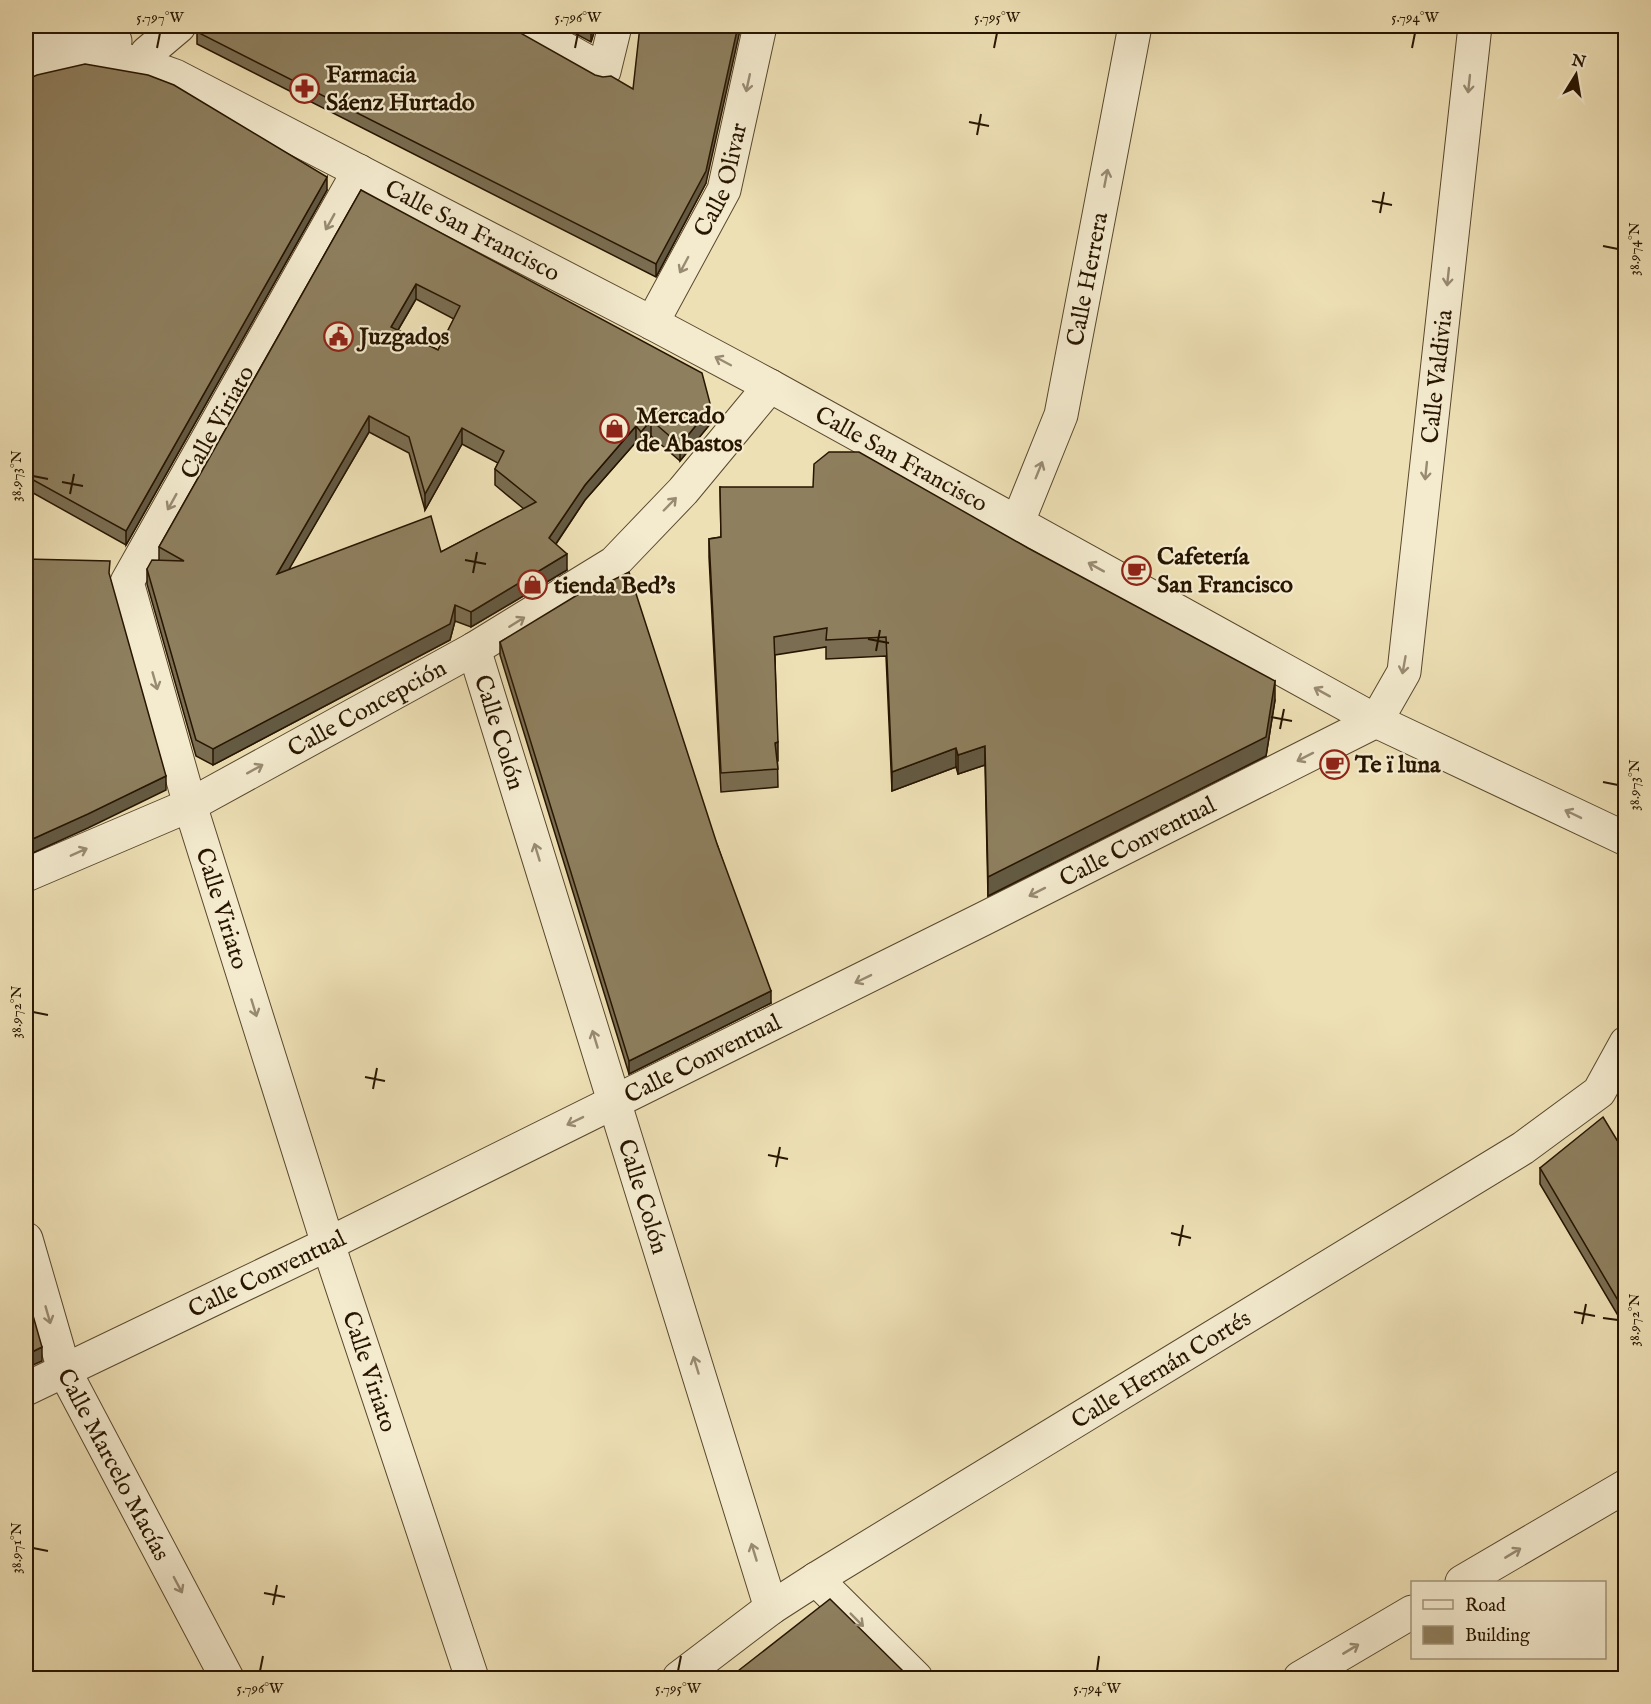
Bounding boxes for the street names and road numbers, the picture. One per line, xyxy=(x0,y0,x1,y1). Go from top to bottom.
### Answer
street label: Calle Olivar xyxy=(687,120,755,243)
street label: Calle San Francisco xyxy=(379,173,565,290)
street label: Calle Herrera xyxy=(1060,209,1116,349)
street label: Calle Valdivia xyxy=(1415,308,1461,445)
street label: Calle Viriato xyxy=(174,360,262,485)
street label: Calle San Francisco xyxy=(809,400,993,520)
street label: Calle Concepción xyxy=(283,653,452,765)
street label: Calle Colón xyxy=(466,671,531,794)
street label: Calle Conventual xyxy=(1055,790,1222,895)
street label: Calle Viriato xyxy=(187,844,255,973)
street label: Calle Conventual xyxy=(619,1007,787,1112)
street label: Calle Colón xyxy=(610,1135,675,1258)
street label: Calle Conventual xyxy=(183,1223,352,1326)
street label: Calle Hernán Cortés xyxy=(1066,1304,1257,1437)
street label: Calle Viriato xyxy=(334,1307,403,1436)
street label: Calle Marcelo Macías xyxy=(49,1364,176,1566)

